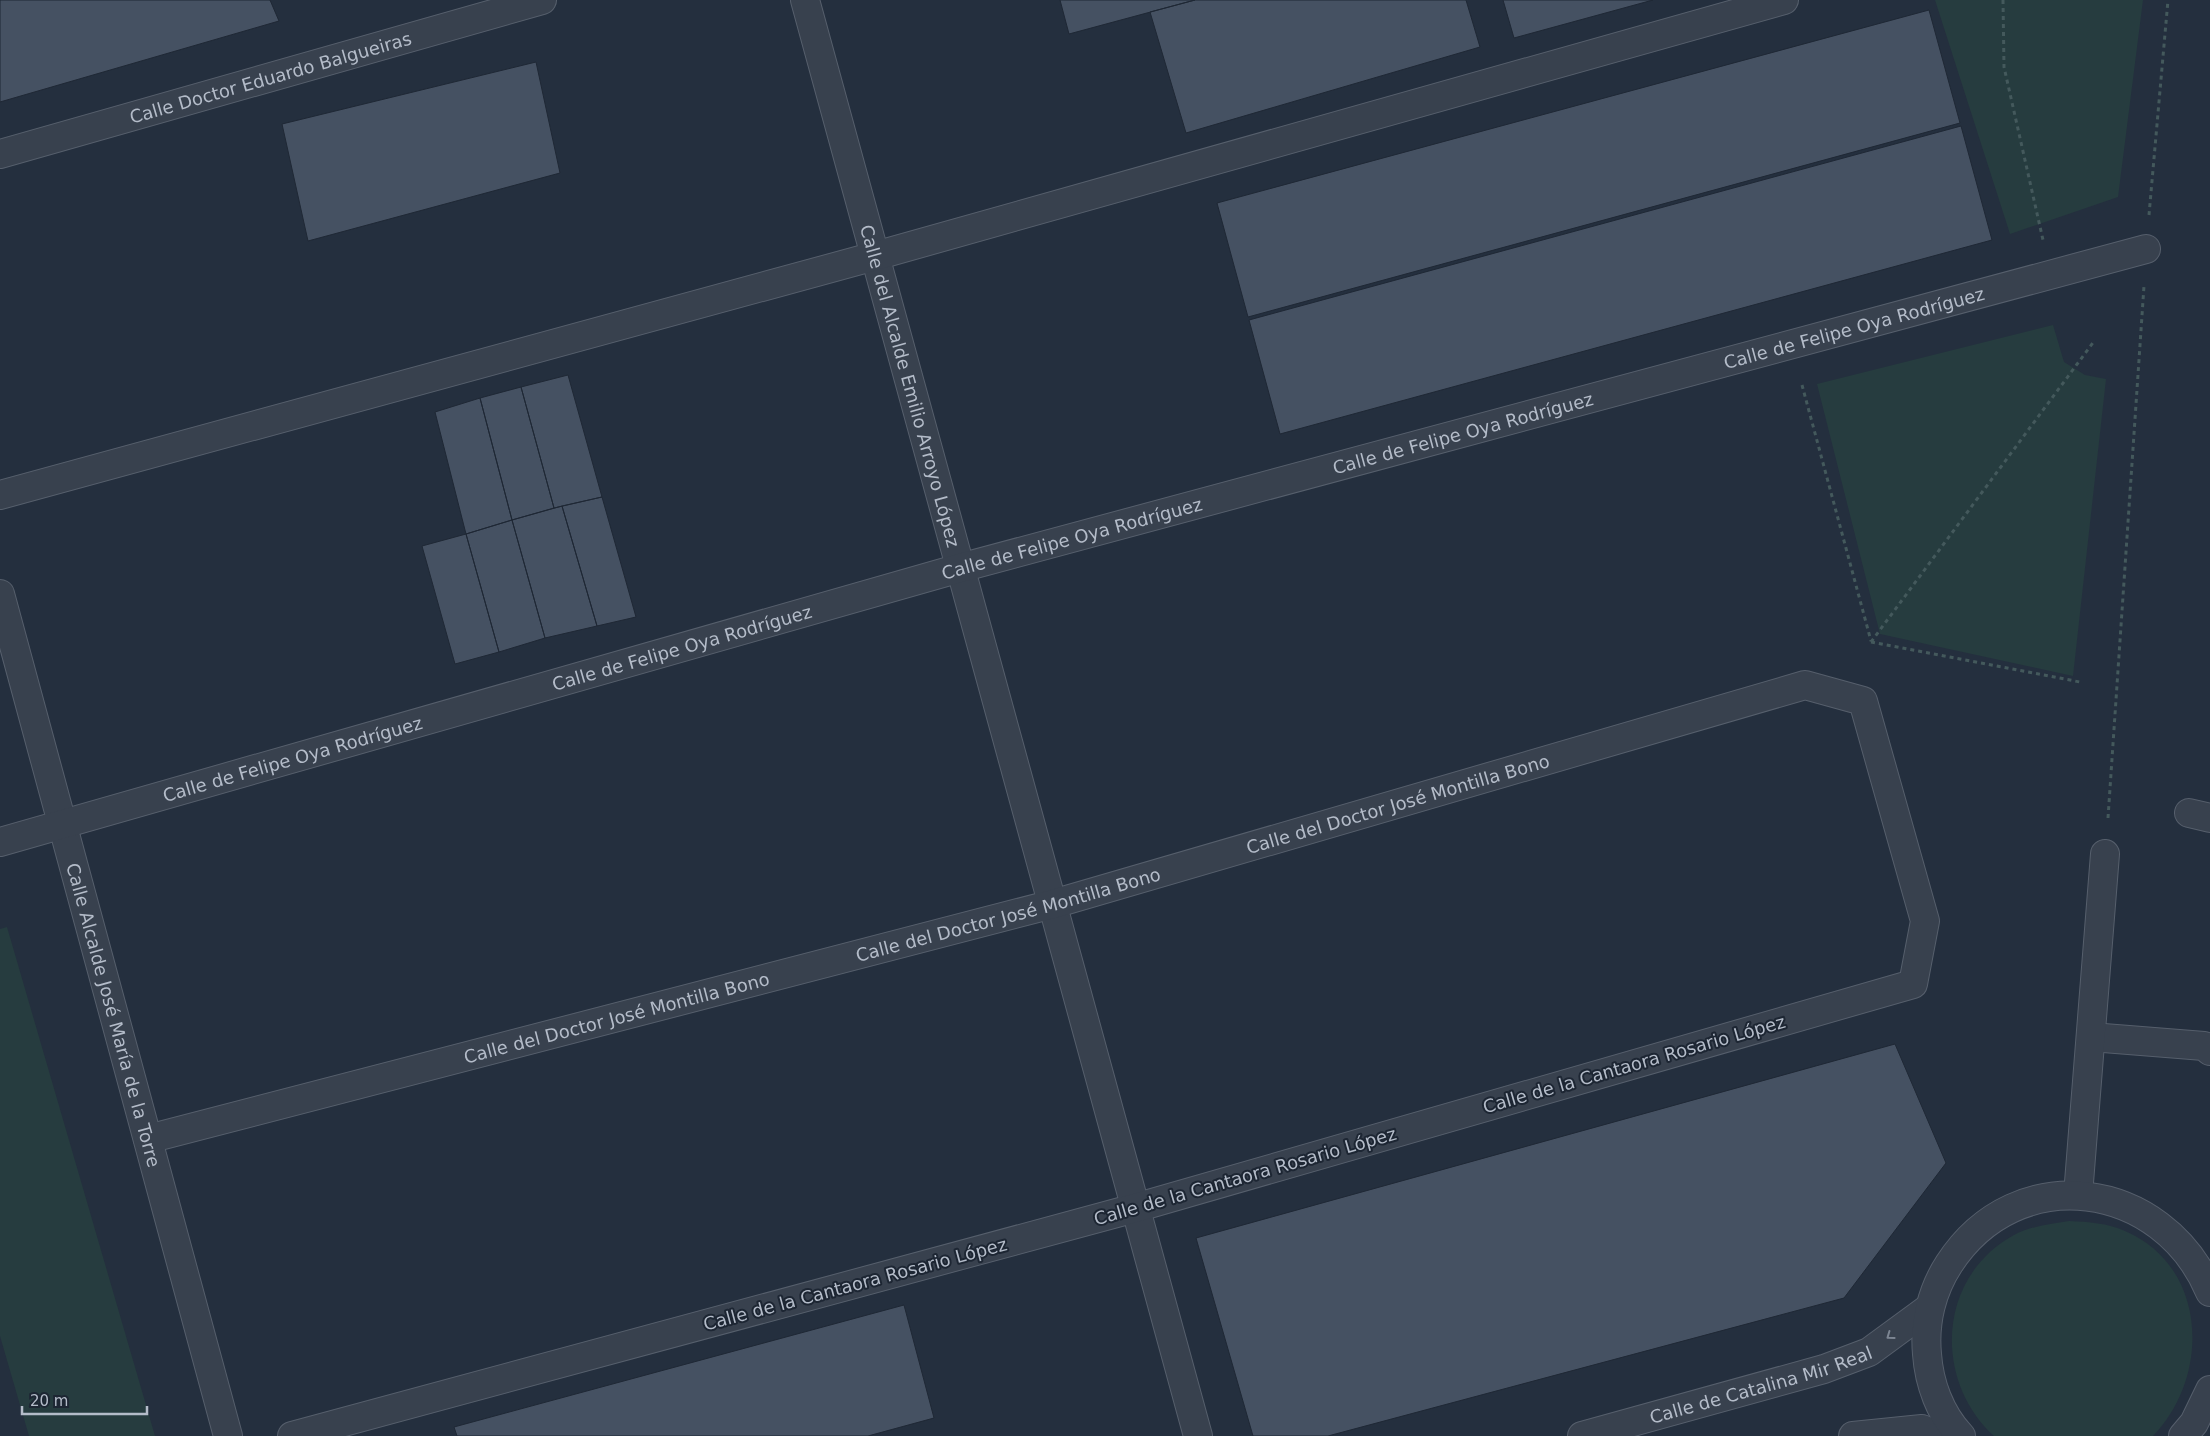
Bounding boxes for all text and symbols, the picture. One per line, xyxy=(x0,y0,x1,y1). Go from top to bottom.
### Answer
street label: Calle Doctor Eduardo Balgueiras xyxy=(127,27,414,127)
street label: Calle del Alcalde Emilio Arroyo López xyxy=(856,222,965,549)
street label: Calle de Felipe Oya Rodríguez xyxy=(1721,282,1987,373)
street label: Calle de Felipe Oya Rodríguez xyxy=(1330,388,1595,478)
street label: Calle de Felipe Oya Rodríguez xyxy=(939,493,1204,583)
street label: Calle de Felipe Oya Rodríguez xyxy=(550,600,814,694)
street label: Calle de Felipe Oya Rodríguez xyxy=(160,712,425,806)
street label: Calle del Doctor José Montilla Bono xyxy=(1244,750,1552,858)
street label: Calle Alcalde José María de la Torre xyxy=(63,860,165,1169)
street label: Calle del Doctor José Montilla Bono xyxy=(853,863,1163,965)
street label: Calle del Doctor José Montilla Bono xyxy=(461,968,772,1067)
street label: Calle de la Cantaora Rosario López xyxy=(1480,1011,1788,1117)
street label: Calle de la Cantaora Rosario López xyxy=(1091,1123,1399,1229)
street label: Calle de la Cantaora Rosario López xyxy=(701,1233,1009,1335)
one-way arrow xyxy=(1886,1330,1896,1339)
street label: Calle de Catalina Mir Real xyxy=(1647,1341,1875,1427)
scale bar xyxy=(22,1384,148,1416)
text: 20 m xyxy=(30,1392,68,1410)

